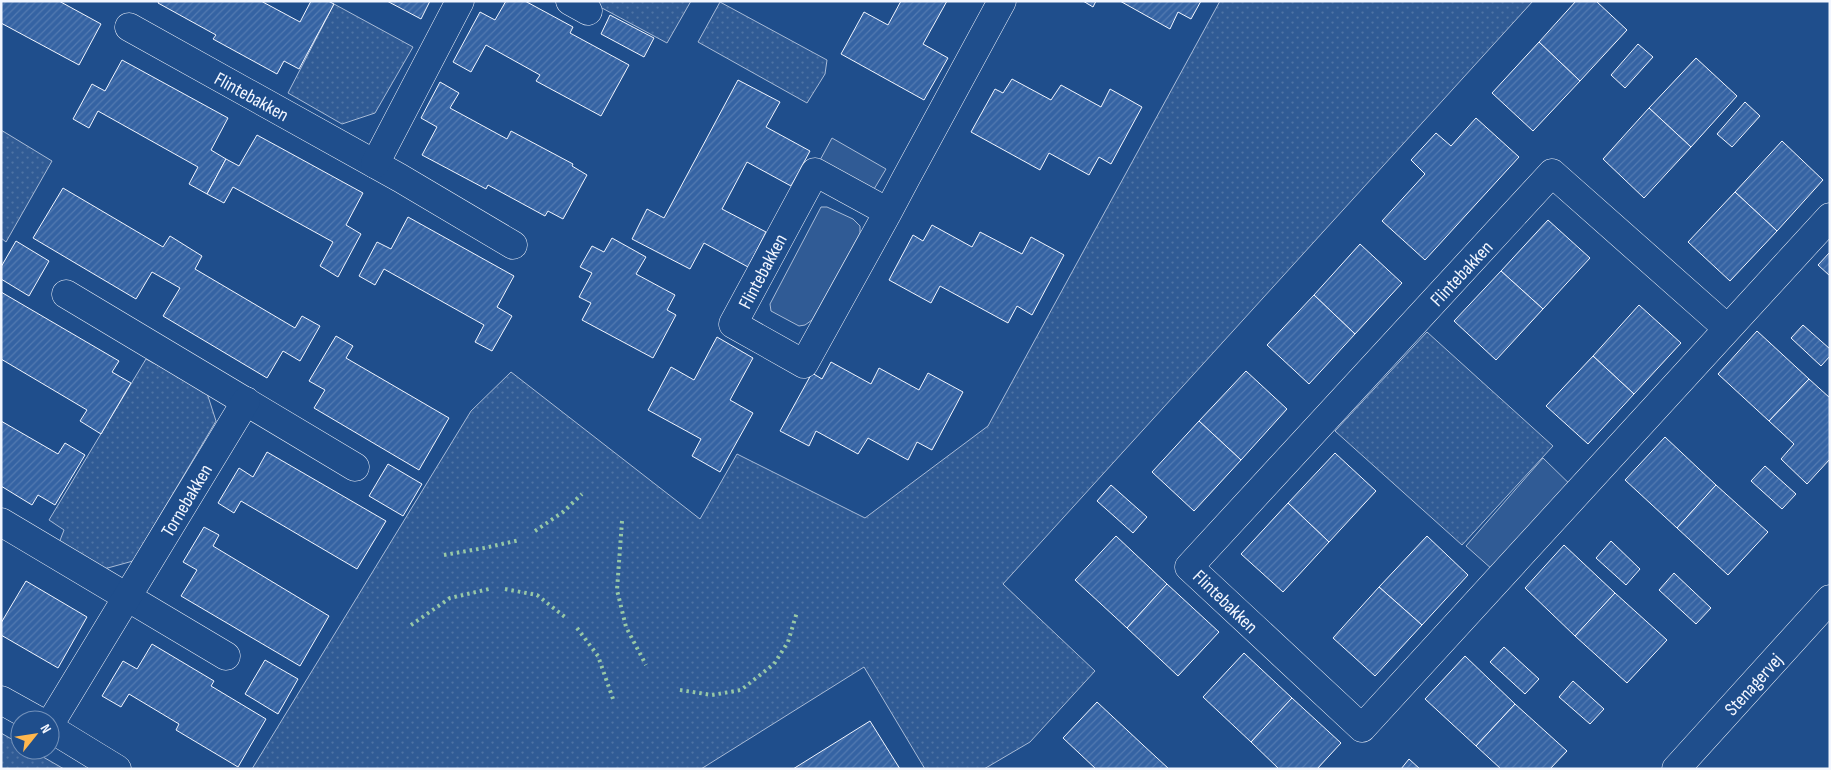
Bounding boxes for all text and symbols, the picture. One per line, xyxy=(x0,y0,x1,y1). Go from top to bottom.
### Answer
street label: Flintebakken xyxy=(210,68,292,127)
street label: Flintebakken xyxy=(734,230,793,313)
street label: Flintebakken xyxy=(1426,236,1498,312)
street label: Tornebakken xyxy=(157,460,218,541)
street label: Flintebakken xyxy=(1188,566,1262,639)
street label: Stenagervej xyxy=(1720,649,1788,721)
north arrow xyxy=(10,710,60,760)
text: N xyxy=(37,721,55,736)

